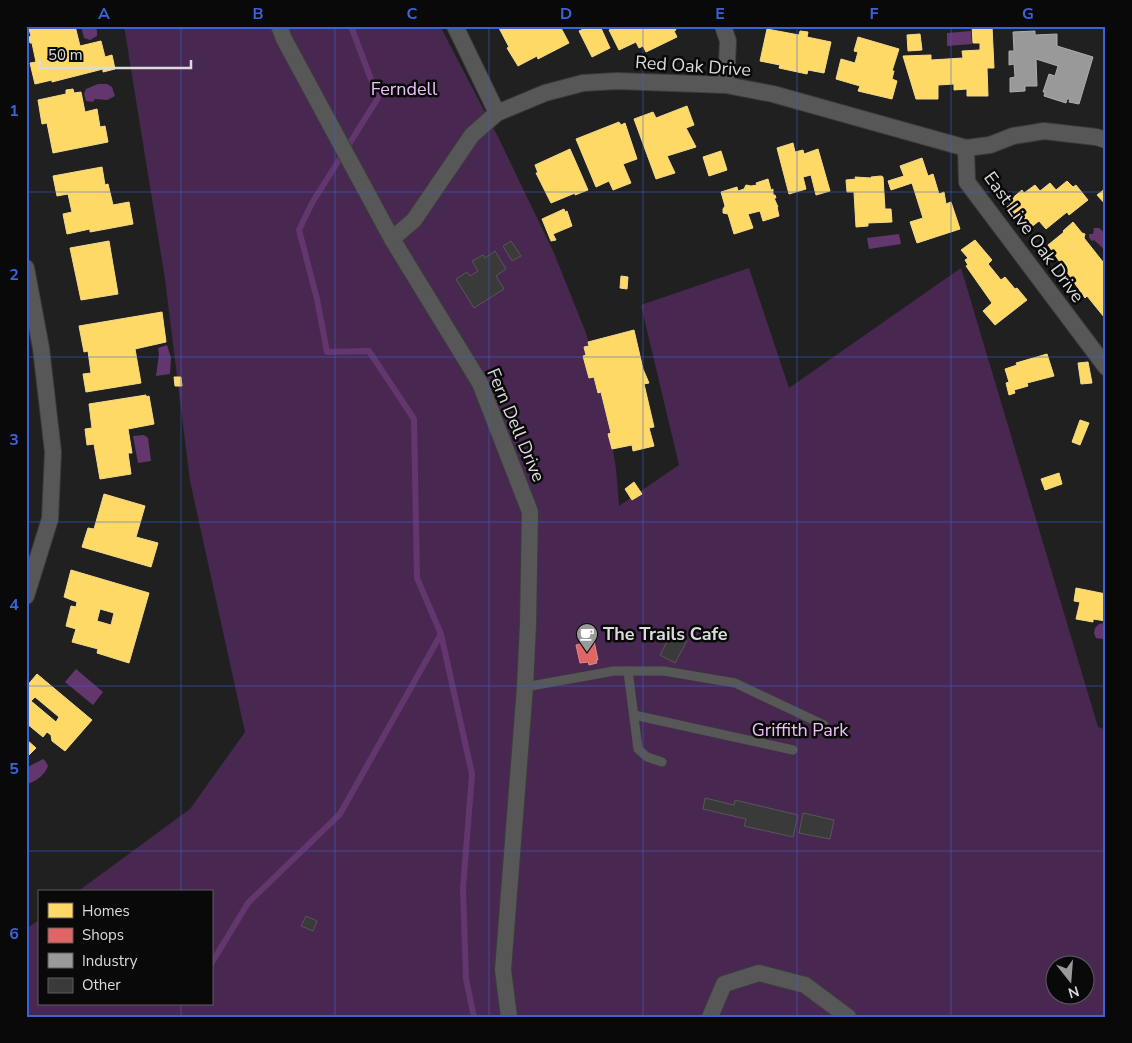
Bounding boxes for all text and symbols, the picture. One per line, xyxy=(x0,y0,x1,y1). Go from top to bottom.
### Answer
text: A xyxy=(98,3,110,25)
text: B xyxy=(252,3,264,25)
text: C xyxy=(407,3,418,25)
text: D xyxy=(560,3,572,25)
text: E xyxy=(715,3,725,25)
text: F xyxy=(870,3,879,25)
text: G xyxy=(1022,3,1034,25)
scale bar xyxy=(40,38,191,70)
text: 50 m xyxy=(48,45,83,65)
street label: Red Oak Drive xyxy=(634,50,752,82)
park label: Ferndell xyxy=(371,77,438,101)
text: 1 xyxy=(9,100,19,122)
street label: East Live Oak Drive xyxy=(978,167,1090,307)
text: 2 xyxy=(9,264,19,286)
street label: Fern Dell Drive xyxy=(481,364,551,486)
text: 3 xyxy=(9,429,19,451)
text: 4 xyxy=(9,594,19,616)
cafe icon: The Trails Cafe xyxy=(575,622,599,653)
place label: The Trails Cafe xyxy=(603,622,728,646)
park label: Griffith Park xyxy=(752,718,849,742)
text: 5 xyxy=(9,758,19,780)
legend xyxy=(38,890,212,1006)
text: Homes xyxy=(82,901,130,921)
text: 6 xyxy=(9,923,19,945)
text: Shops xyxy=(82,925,124,945)
text: Industry xyxy=(82,951,138,971)
north arrow xyxy=(1044,956,1094,1006)
text: Other xyxy=(82,975,121,995)
text: N xyxy=(1066,981,1081,1003)

